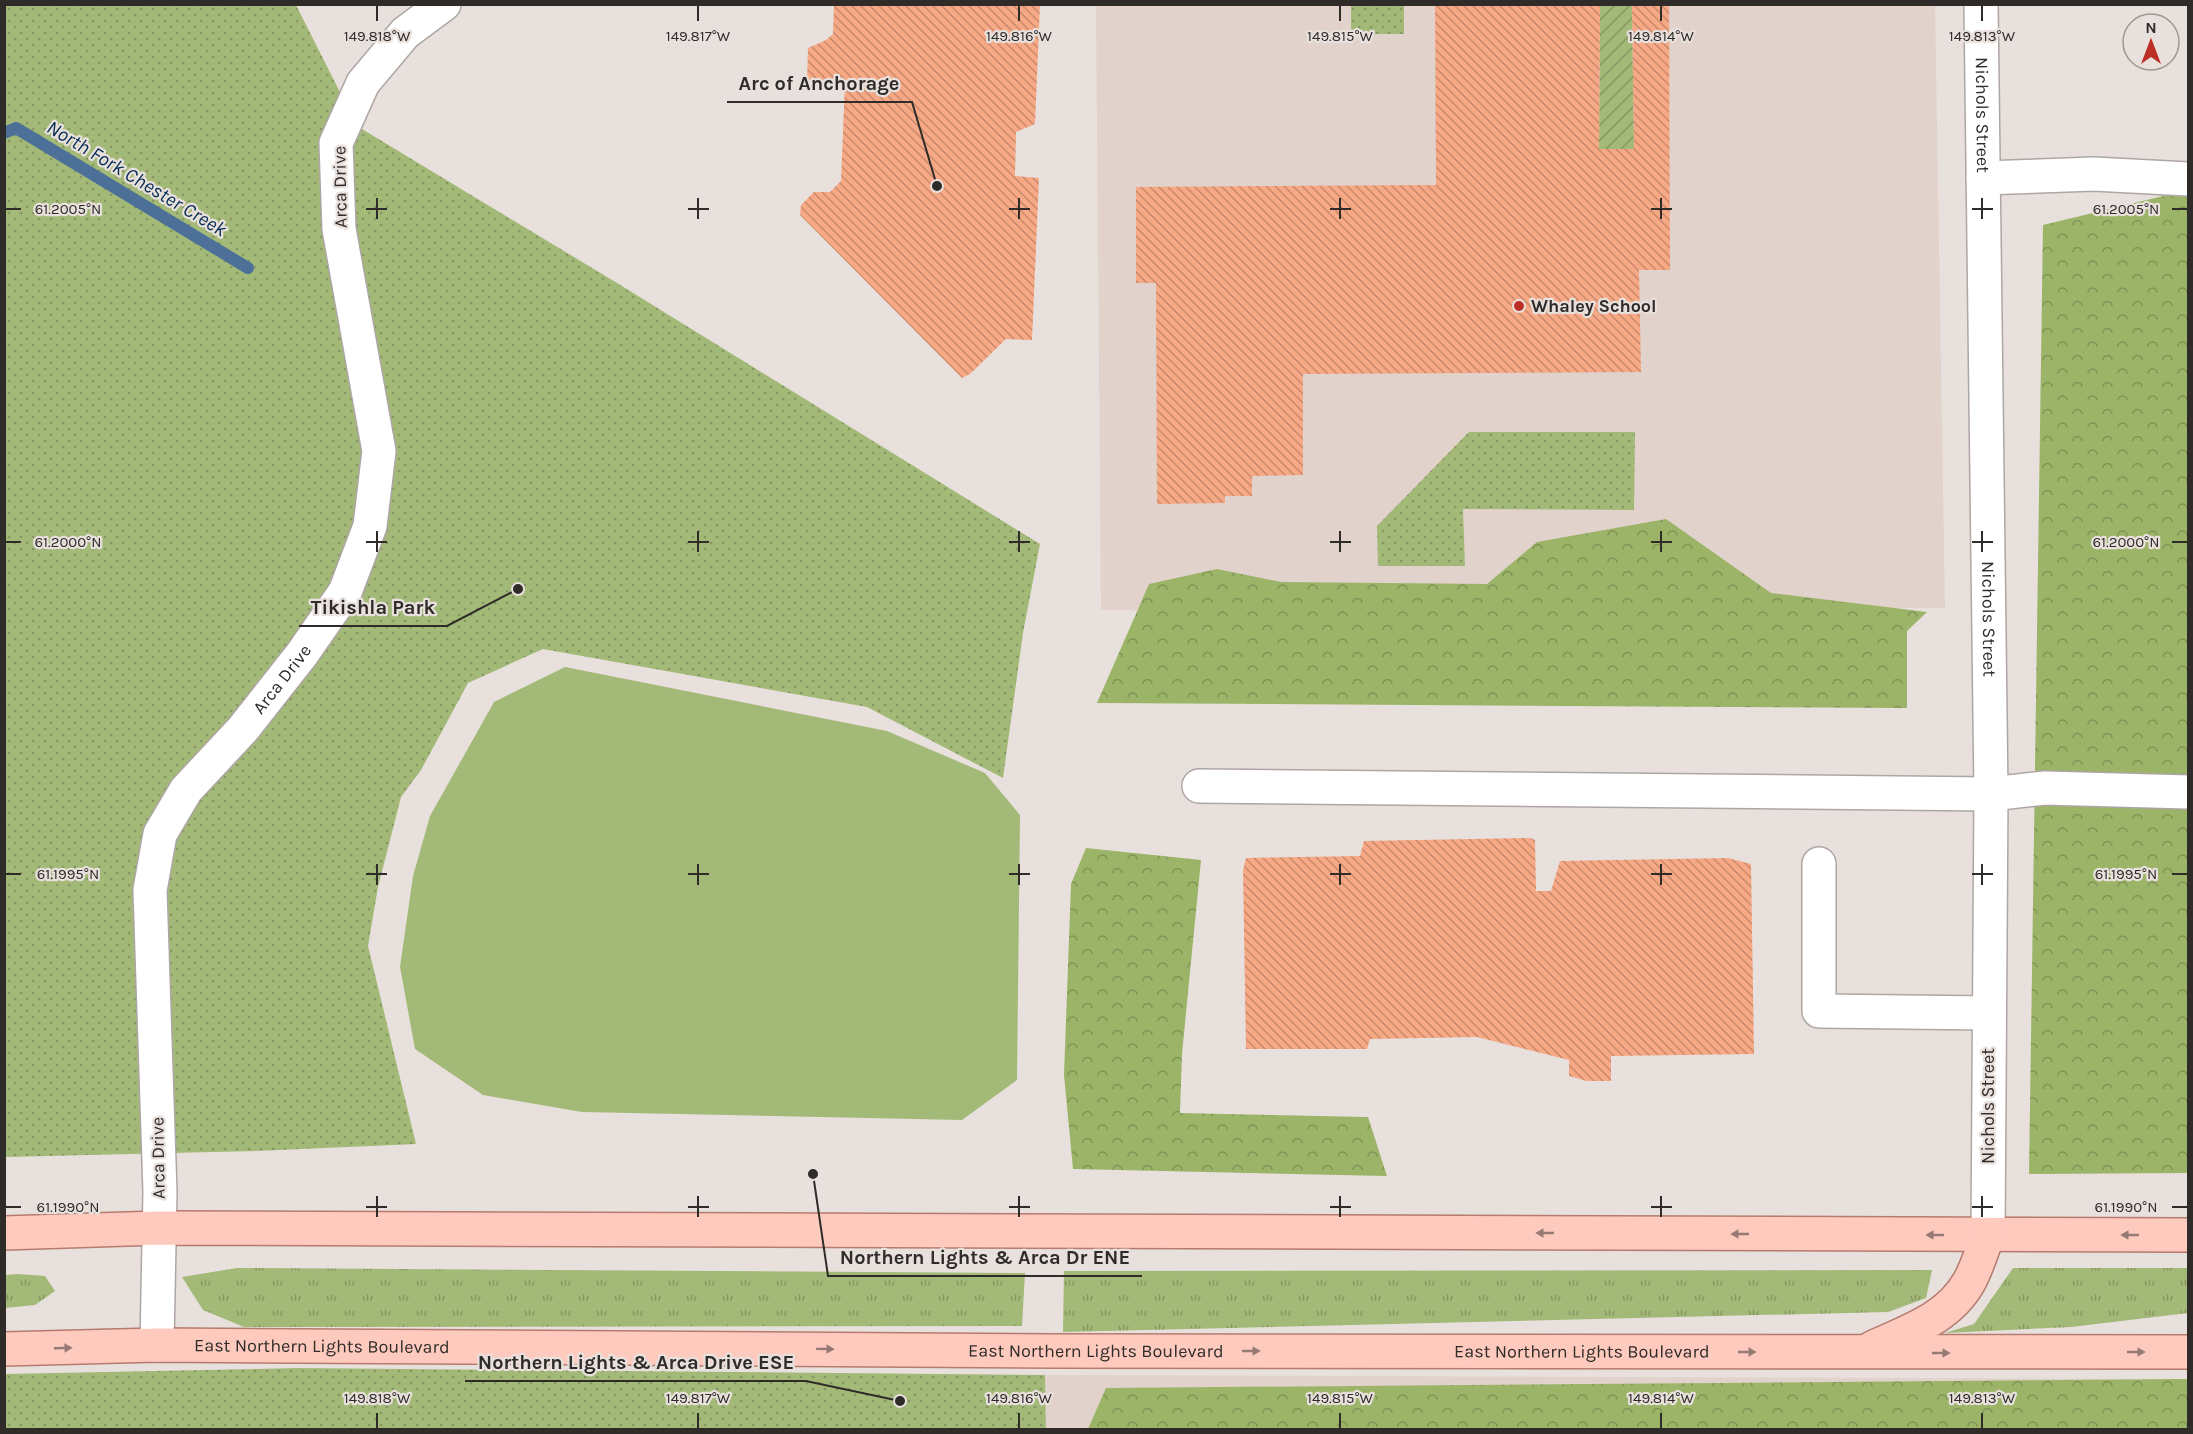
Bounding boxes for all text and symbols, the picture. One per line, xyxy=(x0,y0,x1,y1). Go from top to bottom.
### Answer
north arrow xyxy=(2121,12,2181,72)
text: N xyxy=(2145,18,2157,37)
text: 149.818°W xyxy=(344,27,411,45)
text: 149.817°W xyxy=(666,27,731,45)
text: 149.816°W xyxy=(986,27,1053,45)
text: 149.815°W xyxy=(1307,27,1374,45)
text: 149.814°W xyxy=(1628,27,1694,45)
text: 149.813°W xyxy=(1949,27,2016,45)
street label: Nichols Street xyxy=(1971,57,1994,173)
callout: Arc of Anchorage xyxy=(727,64,912,102)
text: Arc of Anchorage xyxy=(739,72,899,95)
water label: North Fork Chester Creek xyxy=(43,116,231,242)
street label: Arca Drive xyxy=(328,146,352,228)
text: 61.2005°N xyxy=(35,200,101,218)
text: 61.2005°N xyxy=(2093,200,2159,218)
place label: Whaley School xyxy=(1531,295,1657,317)
marker: Whaley School xyxy=(1512,299,1526,313)
text: 61.2000°N xyxy=(35,533,102,551)
text: 61.2000°N xyxy=(2093,533,2160,551)
street label: Nichols Street xyxy=(1977,561,2001,677)
callout: Tikishla Park xyxy=(299,588,447,626)
text: Tikishla Park xyxy=(311,596,435,619)
street label: Arca Drive xyxy=(248,640,316,718)
text: 61.1995°N xyxy=(37,865,99,883)
text: 61.1995°N xyxy=(2095,865,2157,883)
street label: Nichols Street xyxy=(1977,1048,1999,1164)
street label: Arca Drive xyxy=(146,1117,170,1199)
text: 61.1990°N xyxy=(37,1198,99,1216)
text: 61.1990°N xyxy=(2095,1198,2157,1216)
one-way arrow xyxy=(1536,1228,1555,1238)
one-way arrow xyxy=(1731,1229,1750,1239)
one-way arrow xyxy=(1926,1230,1945,1240)
one-way arrow xyxy=(2121,1230,2140,1240)
callout: Northern Lights & Arca Dr ENE xyxy=(828,1238,1142,1276)
text: Northern Lights & Arca Dr ENE xyxy=(840,1246,1130,1269)
street label: East Northern Lights Boulevard xyxy=(194,1334,450,1358)
street label: East Northern Lights Boulevard xyxy=(968,1339,1224,1362)
street label: East Northern Lights Boulevard xyxy=(1454,1340,1710,1363)
one-way arrow xyxy=(53,1343,72,1352)
callout: Northern Lights & Arca Drive ESE xyxy=(465,1343,806,1381)
one-way arrow xyxy=(815,1344,834,1354)
one-way arrow xyxy=(1241,1346,1260,1356)
one-way arrow xyxy=(1737,1347,1756,1357)
one-way arrow xyxy=(2127,1347,2146,1357)
one-way arrow xyxy=(1932,1348,1951,1358)
text: Northern Lights & Arca Drive ESE xyxy=(478,1351,794,1374)
text: 149.818°W xyxy=(344,1389,411,1407)
text: 149.817°W xyxy=(666,1389,731,1407)
text: 149.816°W xyxy=(986,1389,1053,1407)
text: 149.815°W xyxy=(1307,1389,1374,1407)
text: 149.814°W xyxy=(1628,1389,1694,1407)
text: 149.813°W xyxy=(1949,1389,2016,1407)

